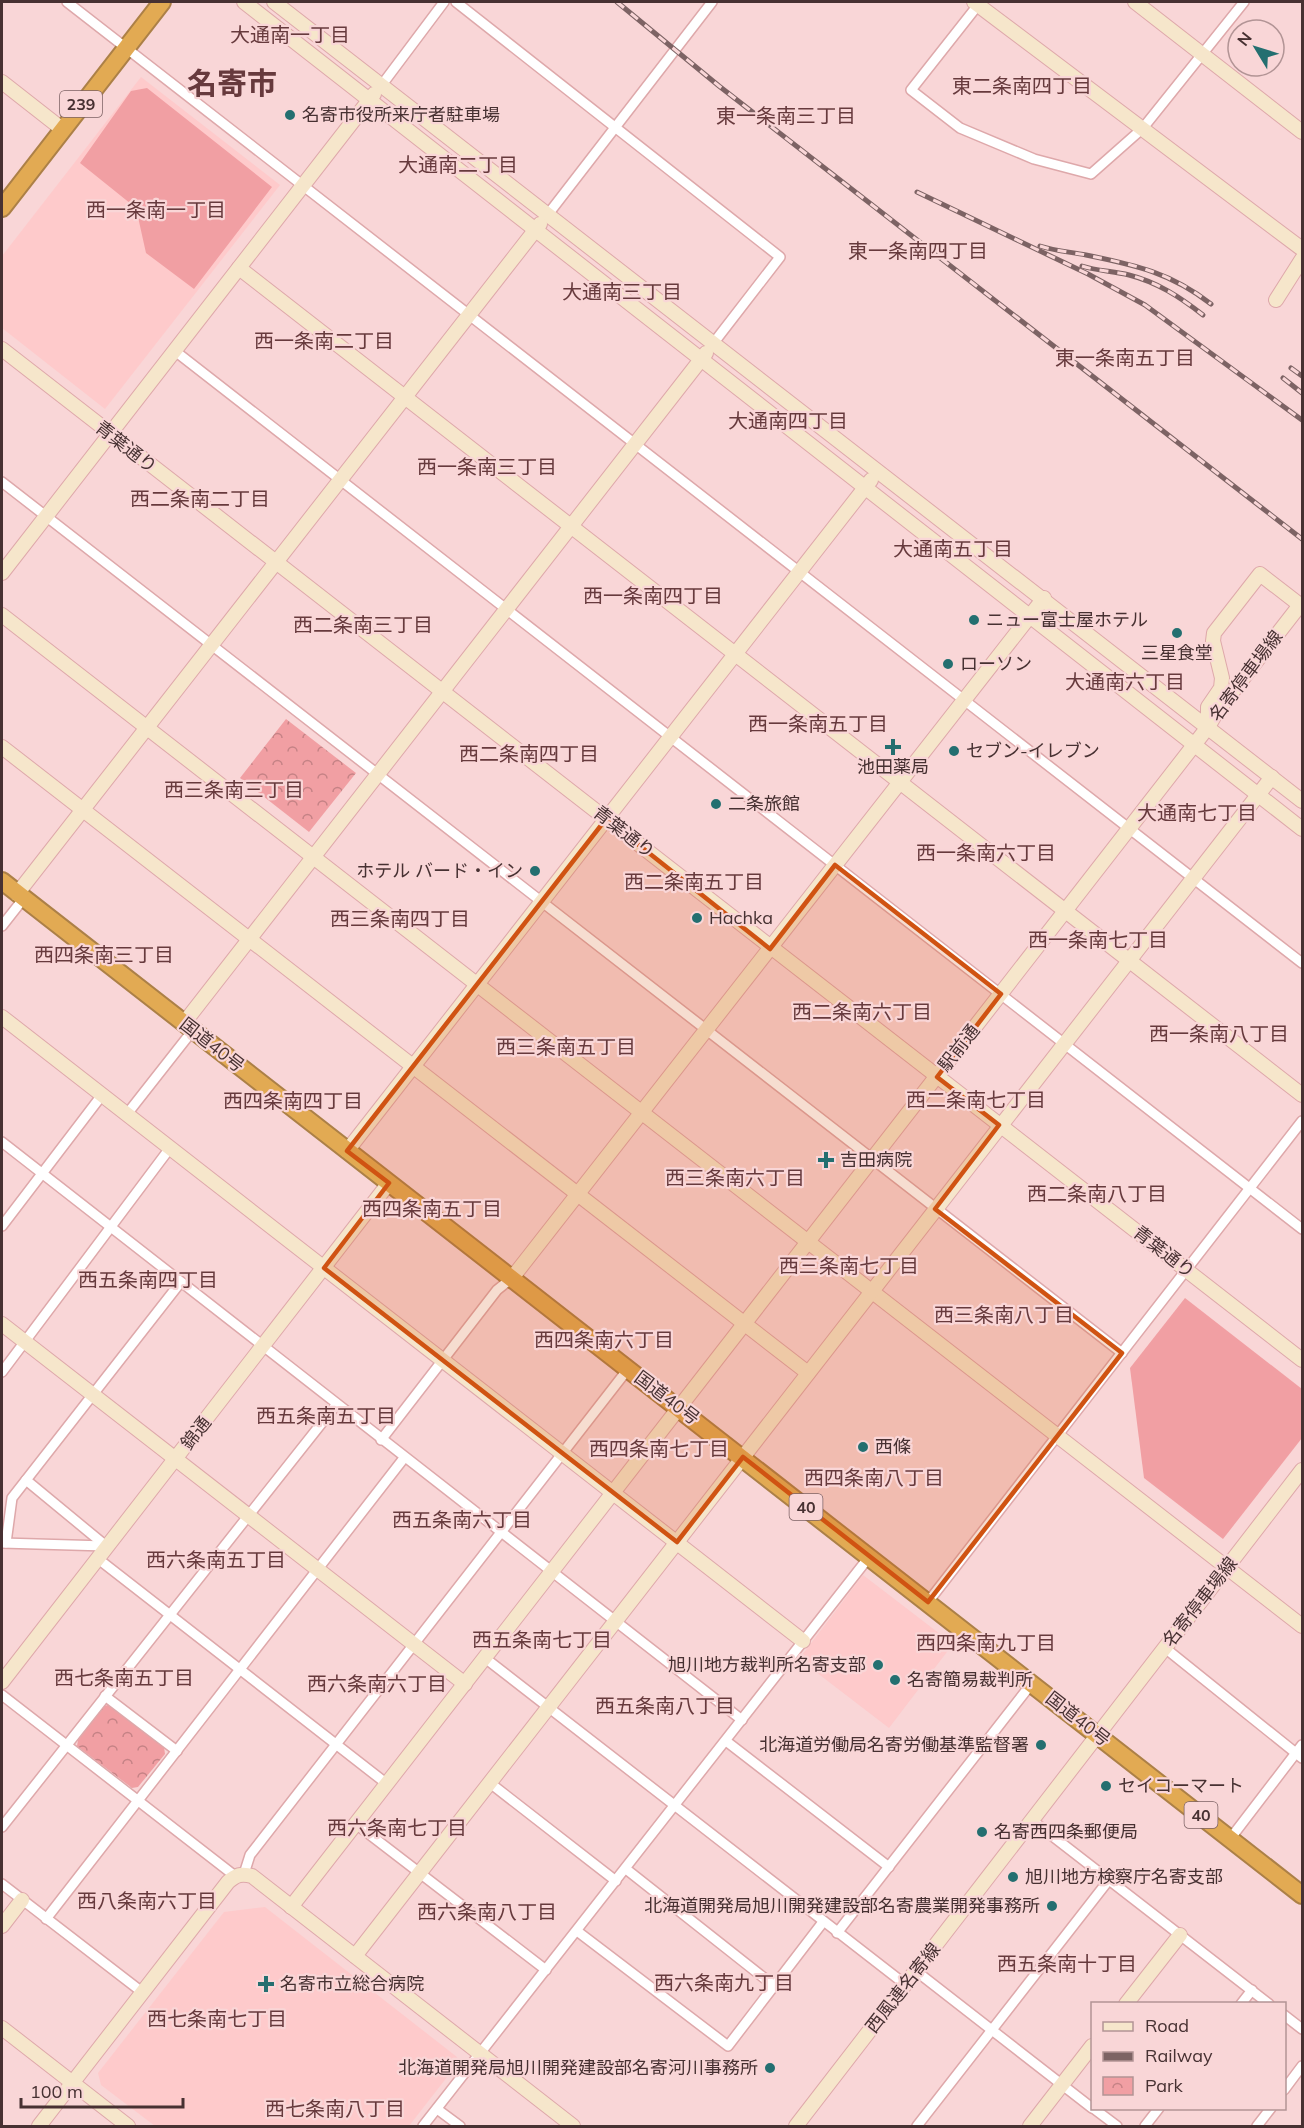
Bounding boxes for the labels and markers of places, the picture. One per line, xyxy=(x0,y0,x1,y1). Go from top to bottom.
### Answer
place label: 名寄市役所来庁者駐車場 xyxy=(302,103,500,126)
marker: 名寄市役所来庁者駐車場 xyxy=(283,108,297,122)
place label: ニュー富士屋ホテル xyxy=(986,608,1148,631)
marker: ニュー富士屋ホテル xyxy=(967,613,981,627)
marker: 三星食堂 xyxy=(1170,626,1184,640)
place label: 三星食堂 xyxy=(1141,641,1213,664)
place label: ローソン xyxy=(960,652,1032,675)
marker: ローソン xyxy=(941,657,955,671)
place label: セブン-イレブン xyxy=(966,739,1100,762)
marker: 池田薬局 xyxy=(886,740,900,754)
marker: セブン-イレブン xyxy=(947,744,961,758)
place label: 池田薬局 xyxy=(857,755,929,778)
place label: 二条旅館 xyxy=(728,792,800,815)
marker: 二条旅館 xyxy=(709,797,723,811)
place label: ホテル バード・イン xyxy=(356,859,523,882)
marker: ホテル バード・イン xyxy=(528,864,542,878)
place label: Hachka xyxy=(709,906,773,929)
marker: Hachka xyxy=(690,911,704,925)
place label: 吉田病院 xyxy=(840,1148,912,1171)
marker: 吉田病院 xyxy=(817,1151,835,1169)
place label: 西條 xyxy=(875,1435,911,1458)
marker: 西條 xyxy=(856,1440,870,1454)
place label: 旭川地方裁判所名寄支部 xyxy=(668,1653,866,1676)
marker: 旭川地方裁判所名寄支部 xyxy=(871,1658,885,1672)
place label: 名寄簡易裁判所 xyxy=(907,1668,1033,1691)
marker: 名寄簡易裁判所 xyxy=(888,1673,902,1687)
place label: 北海道労働局名寄労働基準監督署 xyxy=(759,1733,1029,1756)
marker: 北海道労働局名寄労働基準監督署 xyxy=(1034,1738,1048,1752)
place label: セイコーマート xyxy=(1118,1774,1244,1797)
marker: セイコーマート xyxy=(1099,1779,1113,1793)
place label: 名寄西四条郵便局 xyxy=(994,1820,1138,1843)
marker: 名寄西四条郵便局 xyxy=(975,1825,989,1839)
place label: 旭川地方検察庁名寄支部 xyxy=(1025,1865,1223,1888)
marker: 旭川地方検察庁名寄支部 xyxy=(1006,1870,1020,1884)
place label: 北海道開発局旭川開発建設部名寄農業開発事務所 xyxy=(644,1894,1040,1917)
marker: 北海道開発局旭川開発建設部名寄農業開発事務所 xyxy=(1045,1899,1059,1913)
place label: 名寄市立総合病院 xyxy=(280,1972,424,1995)
marker: 名寄市立総合病院 xyxy=(257,1975,275,1993)
place label: 北海道開発局旭川開発建設部名寄河川事務所 xyxy=(398,2056,758,2079)
marker: 北海道開発局旭川開発建設部名寄河川事務所 xyxy=(763,2061,777,2075)

